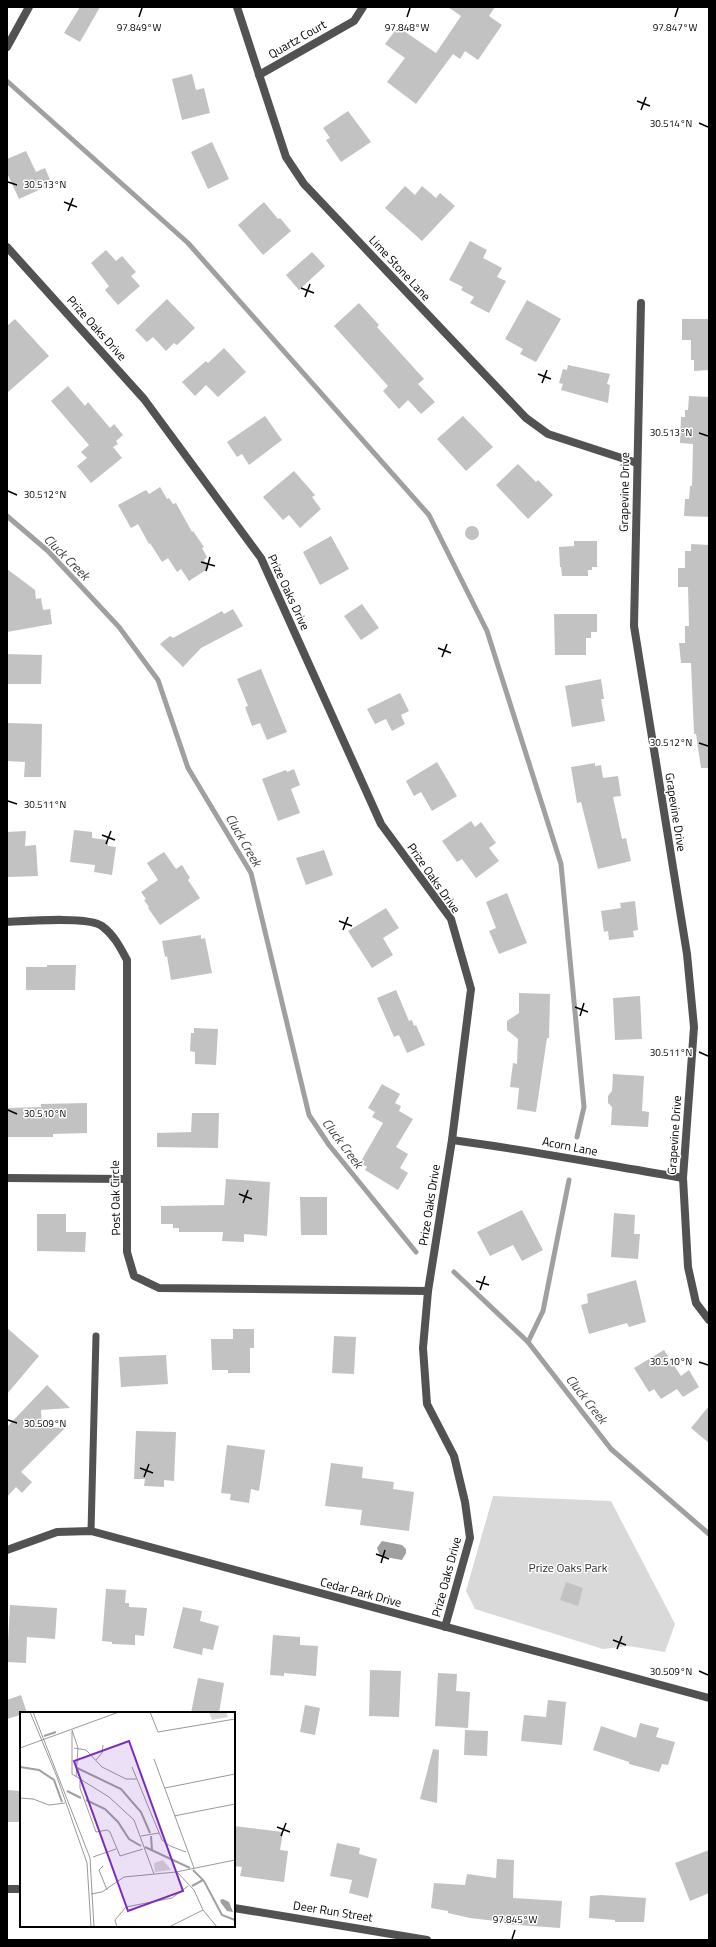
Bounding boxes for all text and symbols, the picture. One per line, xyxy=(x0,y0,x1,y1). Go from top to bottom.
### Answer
street label: Quartz Court xyxy=(264,14,330,63)
text: 97.849°W xyxy=(117,20,161,35)
text: 97.848°W xyxy=(385,20,429,35)
text: 97.847°W xyxy=(653,20,697,35)
text: 30.514°N xyxy=(650,116,692,131)
text: 30.513°N xyxy=(24,177,66,192)
street label: Lime Stone Lane xyxy=(365,231,435,305)
street label: Prize Oaks Drive xyxy=(62,291,132,365)
text: 30.513°N xyxy=(650,425,692,440)
street label: Grapevine Drive xyxy=(614,452,634,532)
text: 30.512°N xyxy=(24,487,66,502)
water label: Cluck Creek xyxy=(39,529,96,586)
street label: Prize Oaks Drive xyxy=(263,551,315,633)
text: 30.512°N xyxy=(650,735,692,750)
street label: Grapevine Drive xyxy=(660,771,692,853)
text: 30.511°N xyxy=(24,797,66,812)
water label: Cluck Creek xyxy=(221,810,268,872)
street label: Prize Oaks Drive xyxy=(403,839,465,917)
text: 30.511°N xyxy=(650,1045,692,1060)
street label: Grapevine Drive xyxy=(662,1095,686,1175)
text: 30.510°N xyxy=(24,1106,66,1121)
water label: Cluck Creek xyxy=(318,1114,370,1174)
street label: Acorn Lane xyxy=(541,1131,599,1161)
street label: Post Oak Circle xyxy=(105,1160,125,1236)
street label: Prize Oaks Drive xyxy=(413,1163,445,1247)
text: 30.510°N xyxy=(650,1354,692,1369)
water label: Cluck Creek xyxy=(561,1370,614,1430)
text: 30.509°N xyxy=(24,1416,66,1431)
street label: Prize Oaks Drive xyxy=(426,1535,466,1619)
park label: Prize Oaks Park xyxy=(529,1558,608,1577)
street label: Cedar Park Drive xyxy=(318,1572,404,1612)
text: 30.509°N xyxy=(650,1664,692,1679)
inset map xyxy=(20,1712,235,1927)
street label: Deer Run Street xyxy=(292,1895,375,1927)
text: 97.845°W xyxy=(493,1912,537,1927)

